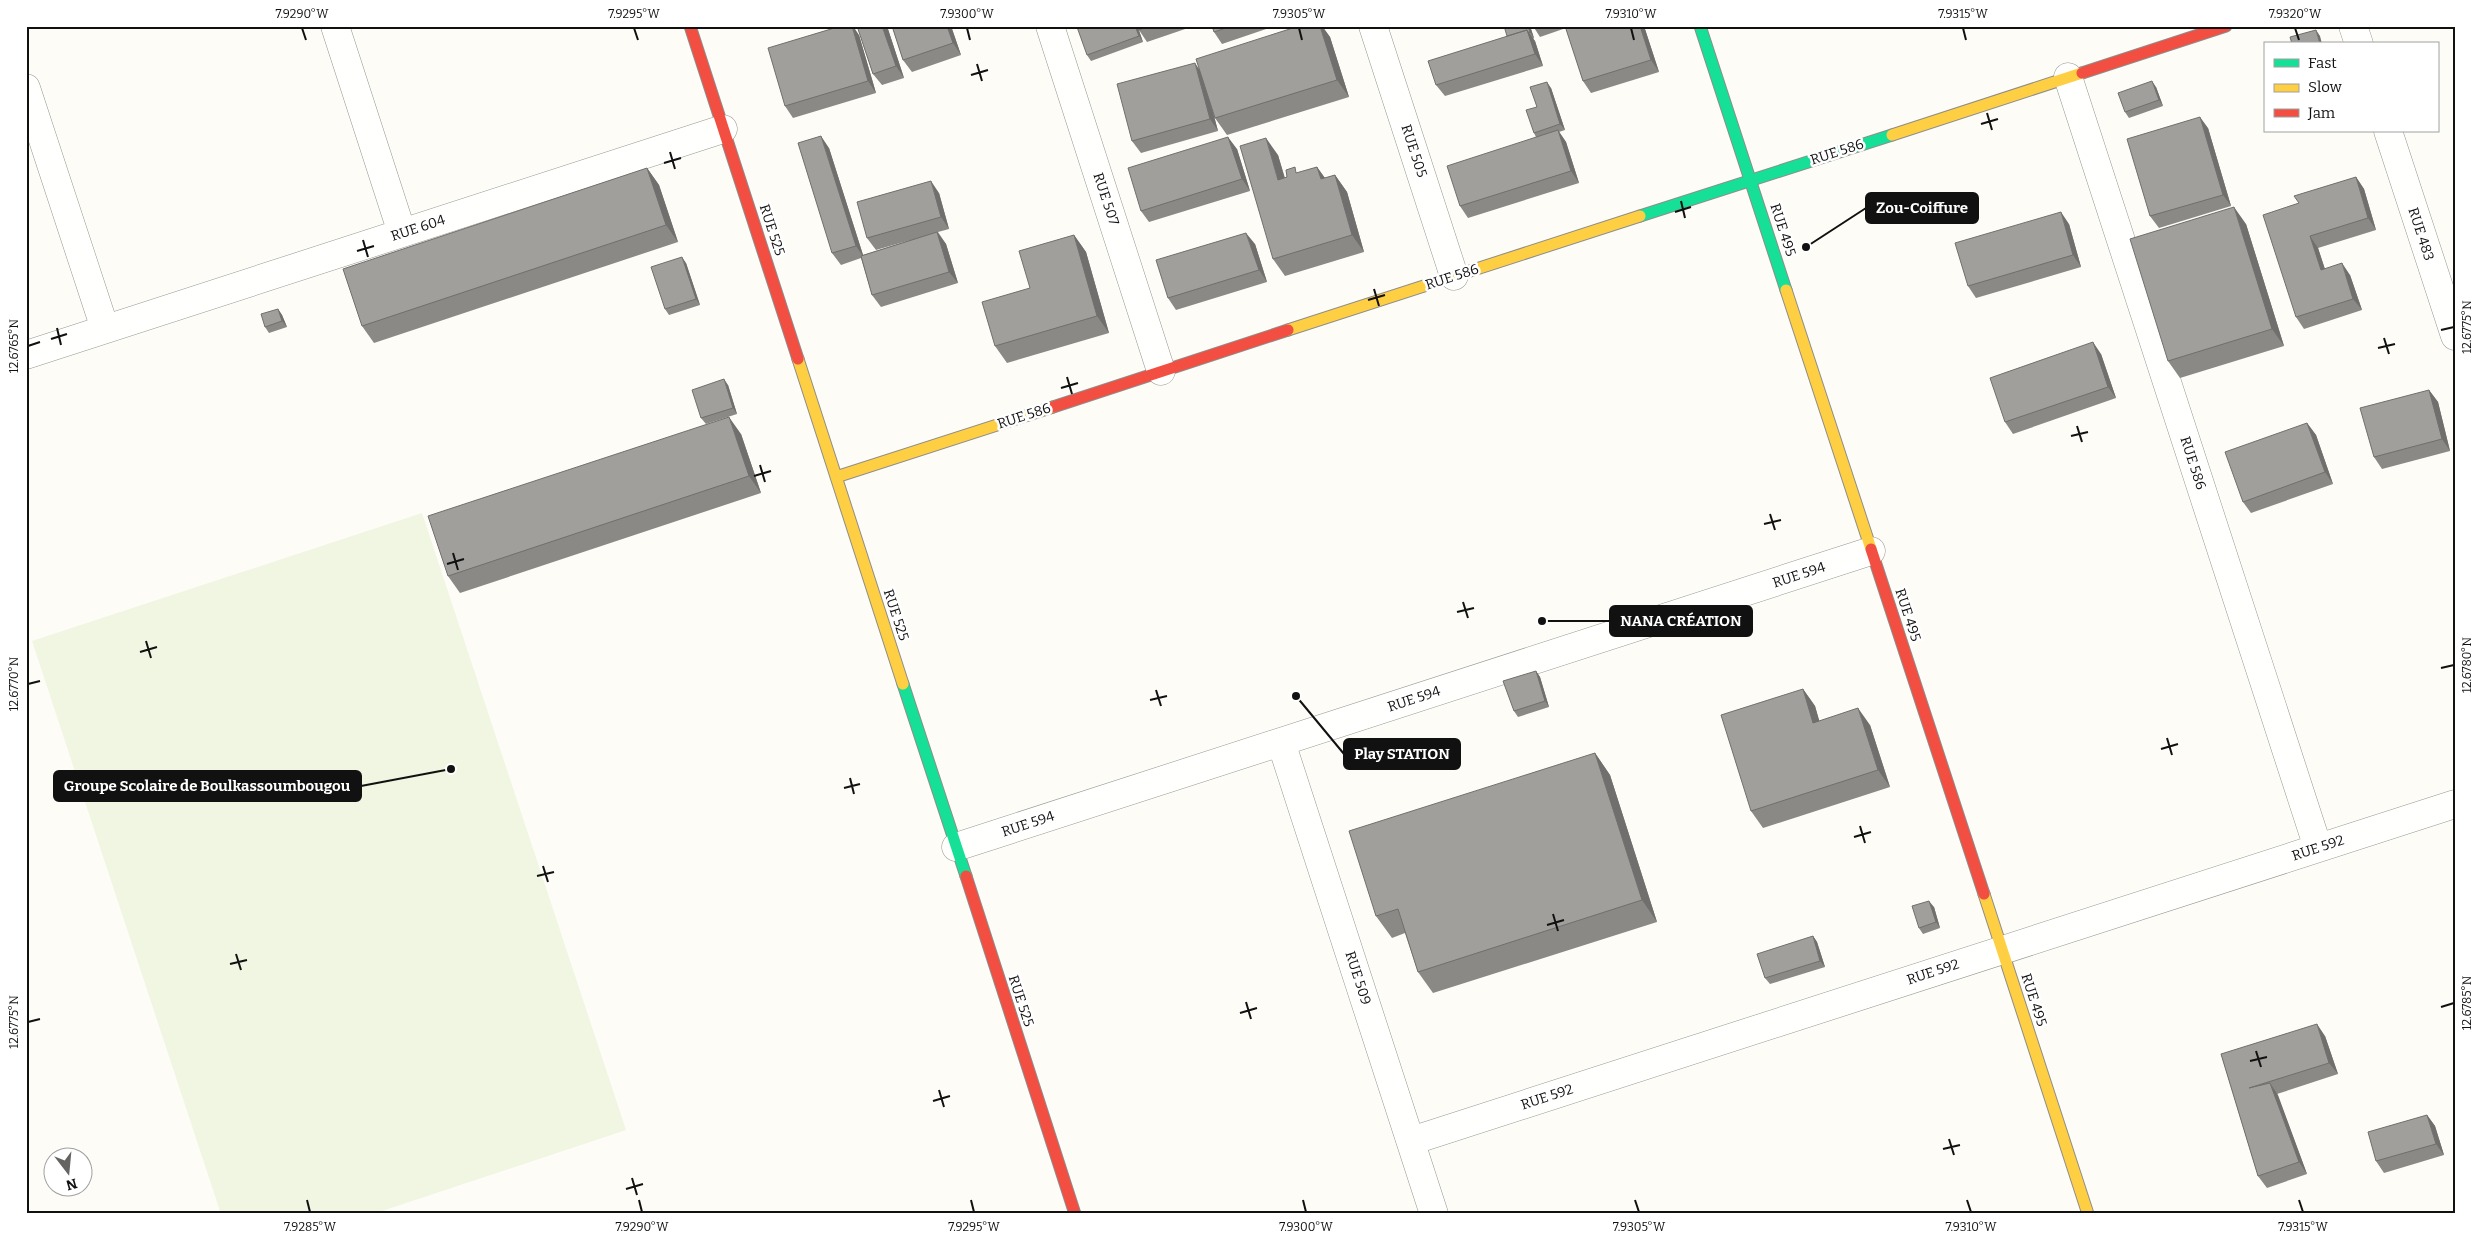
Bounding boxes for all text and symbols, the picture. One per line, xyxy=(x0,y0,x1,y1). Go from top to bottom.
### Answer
text: 7.9290°W xyxy=(276,7,329,21)
text: 7.9295°W xyxy=(608,7,661,21)
text: 7.9300°W xyxy=(940,7,995,21)
text: 7.9305°W xyxy=(1273,7,1326,21)
text: 7.9310°W xyxy=(1606,7,1657,21)
text: 7.9315°W xyxy=(1938,7,1989,21)
text: 7.9320°W xyxy=(2269,7,2322,21)
legend xyxy=(2264,42,2438,132)
text: Fast xyxy=(2308,54,2337,72)
text: Slow xyxy=(2308,78,2343,96)
text: Jam xyxy=(2307,104,2336,122)
street label: RUE 505 xyxy=(1397,122,1431,180)
street label: RUE 586 xyxy=(1808,135,1866,169)
street label: RUE 507 xyxy=(1090,171,1122,227)
callout: Zou-Coiffure xyxy=(1866,193,1978,223)
text: Zou-Coiffure xyxy=(1876,199,1968,217)
street label: RUE 495 xyxy=(1766,201,1800,259)
street label: RUE 525 xyxy=(756,202,788,258)
street label: RUE 483 xyxy=(2404,205,2438,263)
street label: RUE 604 xyxy=(389,211,447,245)
street label: RUE 586 xyxy=(1423,260,1481,294)
text: 12.6775°N xyxy=(2460,300,2474,354)
text: 12.6765°N xyxy=(7,318,21,373)
street label: RUE 586 xyxy=(995,399,1053,433)
street label: RUE 586 xyxy=(2176,434,2210,492)
street label: RUE 594 xyxy=(1770,558,1828,592)
street label: RUE 495 xyxy=(1891,586,1925,644)
street label: RUE 525 xyxy=(880,587,912,643)
callout: NANA CRÉATION xyxy=(1610,606,1752,636)
text: NANA CRÉATION xyxy=(1620,612,1742,630)
text: 12.6780°N xyxy=(2460,637,2474,693)
text: 12.6770°N xyxy=(7,656,21,711)
street label: RUE 594 xyxy=(1385,682,1443,716)
callout: Play STATION xyxy=(1344,739,1460,769)
text: Play STATION xyxy=(1354,745,1450,763)
callout: Groupe Scolaire de Boulkassoumbougou xyxy=(54,771,361,801)
text: Groupe Scolaire de Boulkassoumbougou xyxy=(64,777,351,795)
street label: RUE 594 xyxy=(999,807,1057,841)
street label: RUE 592 xyxy=(2290,832,2346,864)
street label: RUE 509 xyxy=(1341,949,1375,1007)
street label: RUE 592 xyxy=(1905,956,1961,988)
street label: RUE 495 xyxy=(2017,971,2051,1029)
street label: RUE 525 xyxy=(1005,973,1037,1029)
text: 12.6785°N xyxy=(2460,975,2474,1030)
text: 12.6775°N xyxy=(7,995,21,1049)
street label: RUE 592 xyxy=(1519,1081,1575,1113)
north arrow xyxy=(42,1148,92,1198)
text: N xyxy=(64,1174,79,1194)
text: 7.9285°W xyxy=(284,1220,337,1234)
text: 7.9290°W xyxy=(616,1220,669,1234)
text: 7.9295°W xyxy=(948,1220,1001,1234)
text: 7.9300°W xyxy=(1279,1220,1334,1234)
text: 7.9305°W xyxy=(1613,1220,1666,1234)
text: 7.9310°W xyxy=(1946,1220,1997,1234)
text: 7.9315°W xyxy=(2278,1220,2329,1234)

